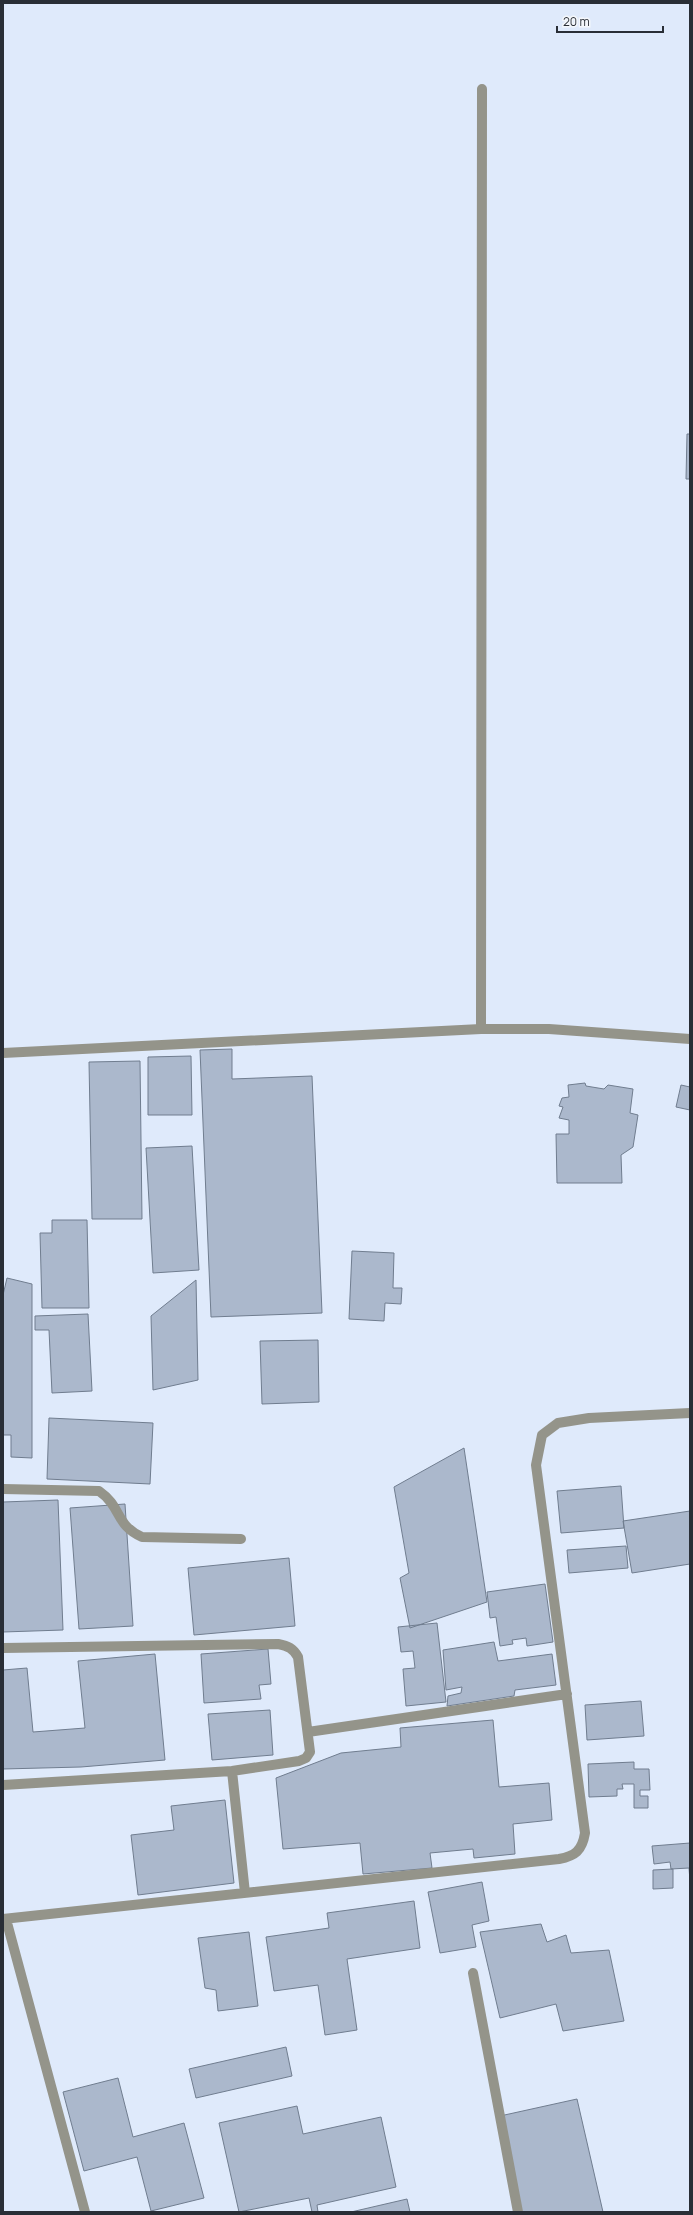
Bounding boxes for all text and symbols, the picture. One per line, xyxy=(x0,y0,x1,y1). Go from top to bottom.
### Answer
scale bar xyxy=(557,8,663,34)
text: 20 m xyxy=(563,13,590,30)

